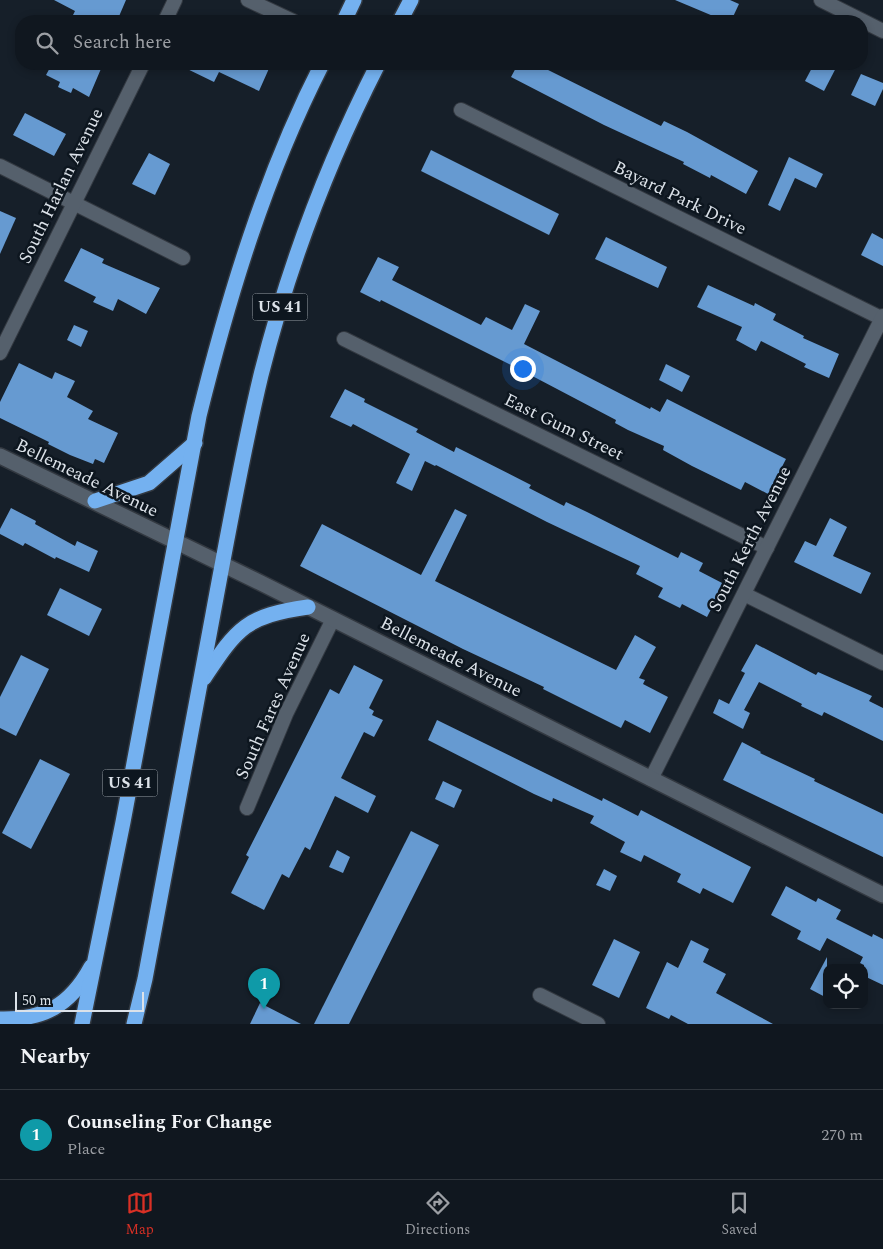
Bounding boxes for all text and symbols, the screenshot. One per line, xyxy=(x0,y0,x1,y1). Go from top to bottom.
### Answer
search box xyxy=(15,15,868,70)
text: Search here xyxy=(73,28,172,57)
icon: search xyxy=(33,29,61,57)
street label: South Harlan Avenue xyxy=(12,104,110,268)
street label: Bayard Park Drive xyxy=(609,154,751,242)
road number: US 41 xyxy=(252,294,308,320)
your location xyxy=(510,356,536,382)
street label: East Gum Street xyxy=(500,386,628,468)
street label: Bellemeade Avenue xyxy=(11,432,163,524)
street label: South Kerth Avenue xyxy=(702,461,798,617)
street label: Bellemeade Avenue xyxy=(375,610,527,704)
street label: South Fares Avenue xyxy=(229,628,317,784)
road number: US 41 xyxy=(102,770,158,796)
map controls xyxy=(823,964,868,1009)
button: locate xyxy=(823,964,868,1009)
pin: 1 xyxy=(248,968,280,1009)
scale bar xyxy=(15,989,144,1012)
text: 50 m xyxy=(22,990,52,1011)
text: Nearby xyxy=(20,1041,90,1073)
text: Counseling For Change xyxy=(67,1108,272,1137)
text: 1 xyxy=(32,1123,40,1147)
text: 270 m xyxy=(821,1123,863,1147)
text: Place xyxy=(67,1137,105,1161)
tab: Map xyxy=(126,1189,154,1240)
tab: Directions xyxy=(405,1189,470,1240)
tab: Saved xyxy=(722,1189,757,1240)

